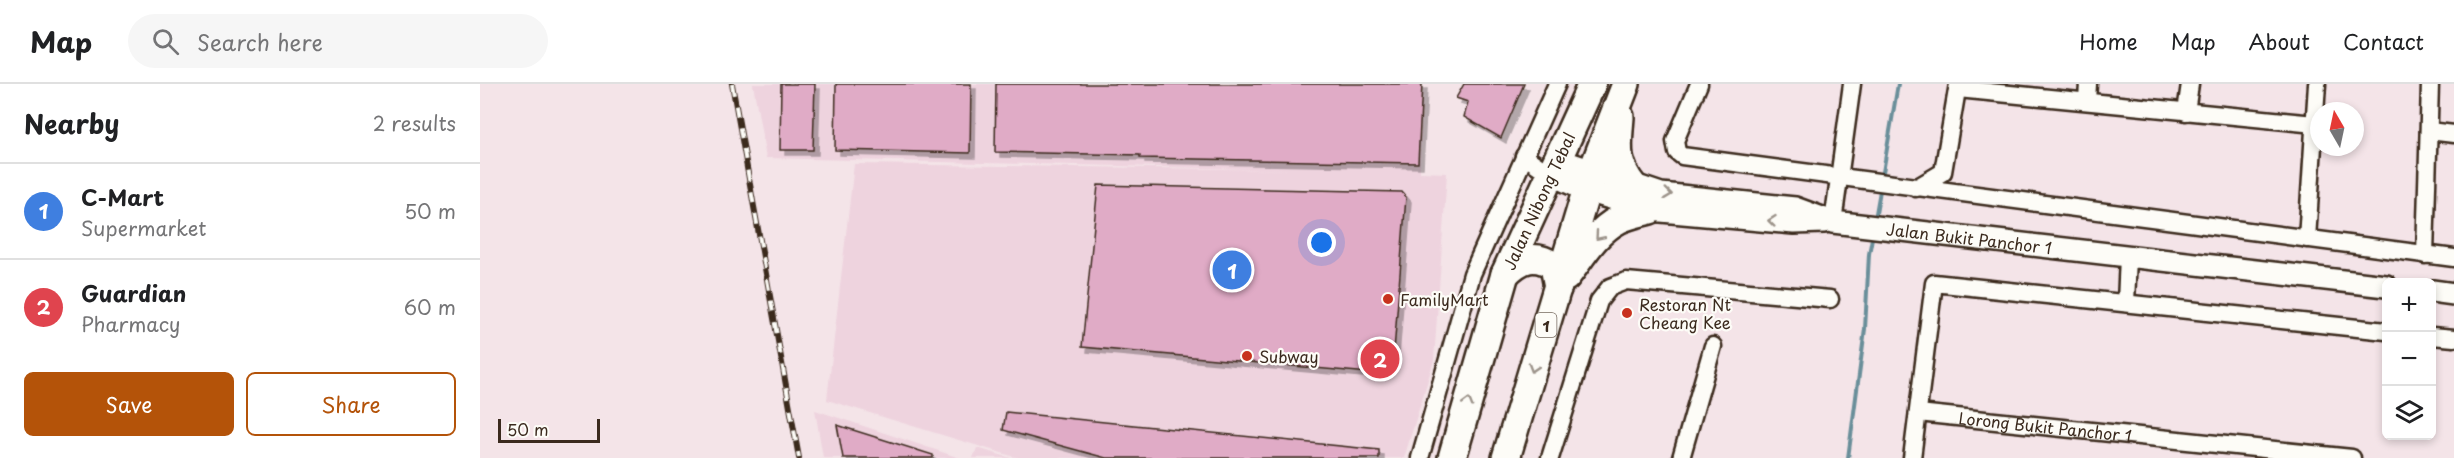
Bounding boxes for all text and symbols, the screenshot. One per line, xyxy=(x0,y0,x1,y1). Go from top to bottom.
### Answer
search box xyxy=(128,14,548,68)
text: Map xyxy=(30,20,92,63)
icon: search xyxy=(149,25,182,58)
text: Search here xyxy=(197,25,323,58)
text: Home xyxy=(2079,25,2138,57)
text: Map xyxy=(2171,25,2216,57)
text: About xyxy=(2249,25,2310,57)
text: Contact xyxy=(2343,25,2424,57)
north arrow xyxy=(2310,102,2364,156)
text: Nearby xyxy=(24,104,119,143)
text: 2 results xyxy=(373,108,456,138)
street label: Jalan Nibong Tebal xyxy=(1497,128,1580,274)
text: C-Mart xyxy=(81,180,164,213)
one-way arrow xyxy=(1663,188,1672,200)
text: 1 xyxy=(39,196,48,226)
text: 50 m xyxy=(404,196,456,226)
text: Supermarket xyxy=(81,213,207,243)
one-way arrow xyxy=(1767,215,1776,228)
street label: Jalan Bukit Panchor 1 xyxy=(1885,216,2053,259)
your location xyxy=(1307,228,1336,257)
one-way arrow xyxy=(1595,229,1606,240)
pin: 1 xyxy=(1212,248,1251,292)
text: Guardian xyxy=(81,276,186,309)
map controls xyxy=(2382,278,2436,440)
button: + xyxy=(2382,278,2436,332)
place label: FamilyMart xyxy=(1400,287,1489,311)
text: 2 xyxy=(36,292,51,322)
text: 60 m xyxy=(404,292,456,322)
marker: FamilyMart xyxy=(1381,292,1395,306)
place label: Restoran Nt Cheang Kee xyxy=(1639,292,1732,334)
marker: Restoran Nt Cheang Kee xyxy=(1620,306,1634,320)
text: Pharmacy xyxy=(81,309,181,339)
road number: 1 xyxy=(1536,313,1556,337)
button: − xyxy=(2382,332,2436,386)
pin: 2 xyxy=(1360,336,1400,382)
place label: Subway xyxy=(1259,344,1318,368)
marker: Subway xyxy=(1240,349,1254,363)
one-way arrow xyxy=(1528,362,1540,373)
button: Save xyxy=(24,372,234,436)
button: Share xyxy=(246,372,456,436)
button: layers xyxy=(2382,386,2436,440)
one-way arrow xyxy=(1461,397,1473,408)
street label: Lorong Bukit Panchor 1 xyxy=(1958,405,2133,447)
scale bar xyxy=(498,416,600,444)
text: 50 m xyxy=(507,417,548,441)

